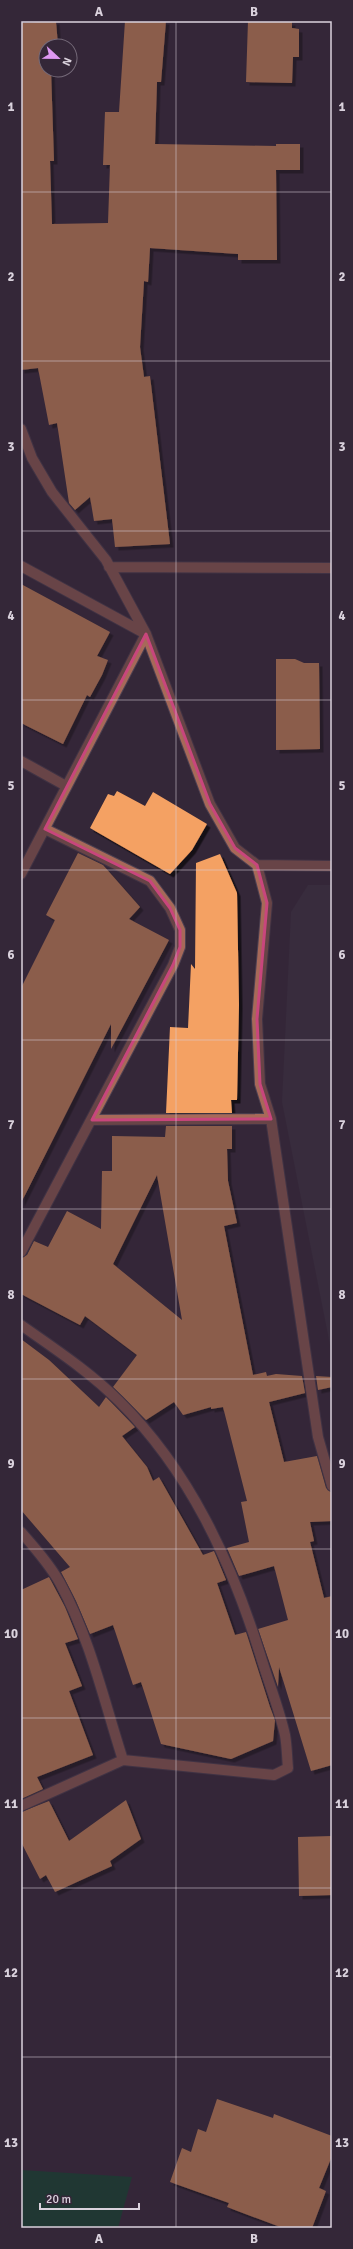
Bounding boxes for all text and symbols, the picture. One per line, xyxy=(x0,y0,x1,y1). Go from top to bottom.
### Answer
text: A xyxy=(95,4,104,20)
text: B xyxy=(250,4,258,20)
north arrow xyxy=(38,38,78,78)
text: N xyxy=(59,56,74,68)
text: 1 xyxy=(7,99,15,115)
text: 1 xyxy=(338,99,346,115)
text: 2 xyxy=(7,269,15,285)
text: 2 xyxy=(338,269,346,285)
text: 3 xyxy=(7,439,15,455)
text: 3 xyxy=(338,439,346,455)
text: 4 xyxy=(7,608,15,624)
text: 4 xyxy=(338,608,346,624)
text: 5 xyxy=(7,778,15,794)
text: 5 xyxy=(338,778,346,794)
text: 6 xyxy=(7,947,15,963)
text: 6 xyxy=(338,947,346,963)
text: 7 xyxy=(7,1117,15,1133)
text: 7 xyxy=(338,1117,346,1133)
text: 8 xyxy=(7,1287,15,1303)
text: 8 xyxy=(338,1287,346,1303)
text: 9 xyxy=(7,1456,15,1472)
text: 9 xyxy=(338,1456,346,1472)
text: 10 xyxy=(4,1626,18,1642)
text: 10 xyxy=(335,1626,349,1642)
text: 11 xyxy=(4,1796,18,1812)
text: 11 xyxy=(335,1796,349,1812)
text: 12 xyxy=(4,1965,18,1981)
text: 12 xyxy=(335,1965,349,1981)
text: 13 xyxy=(4,2135,18,2151)
text: 13 xyxy=(335,2135,349,2151)
scale bar xyxy=(40,2185,139,2211)
text: 20 m xyxy=(46,2192,71,2207)
text: A xyxy=(95,2231,104,2247)
text: B xyxy=(250,2231,258,2247)

